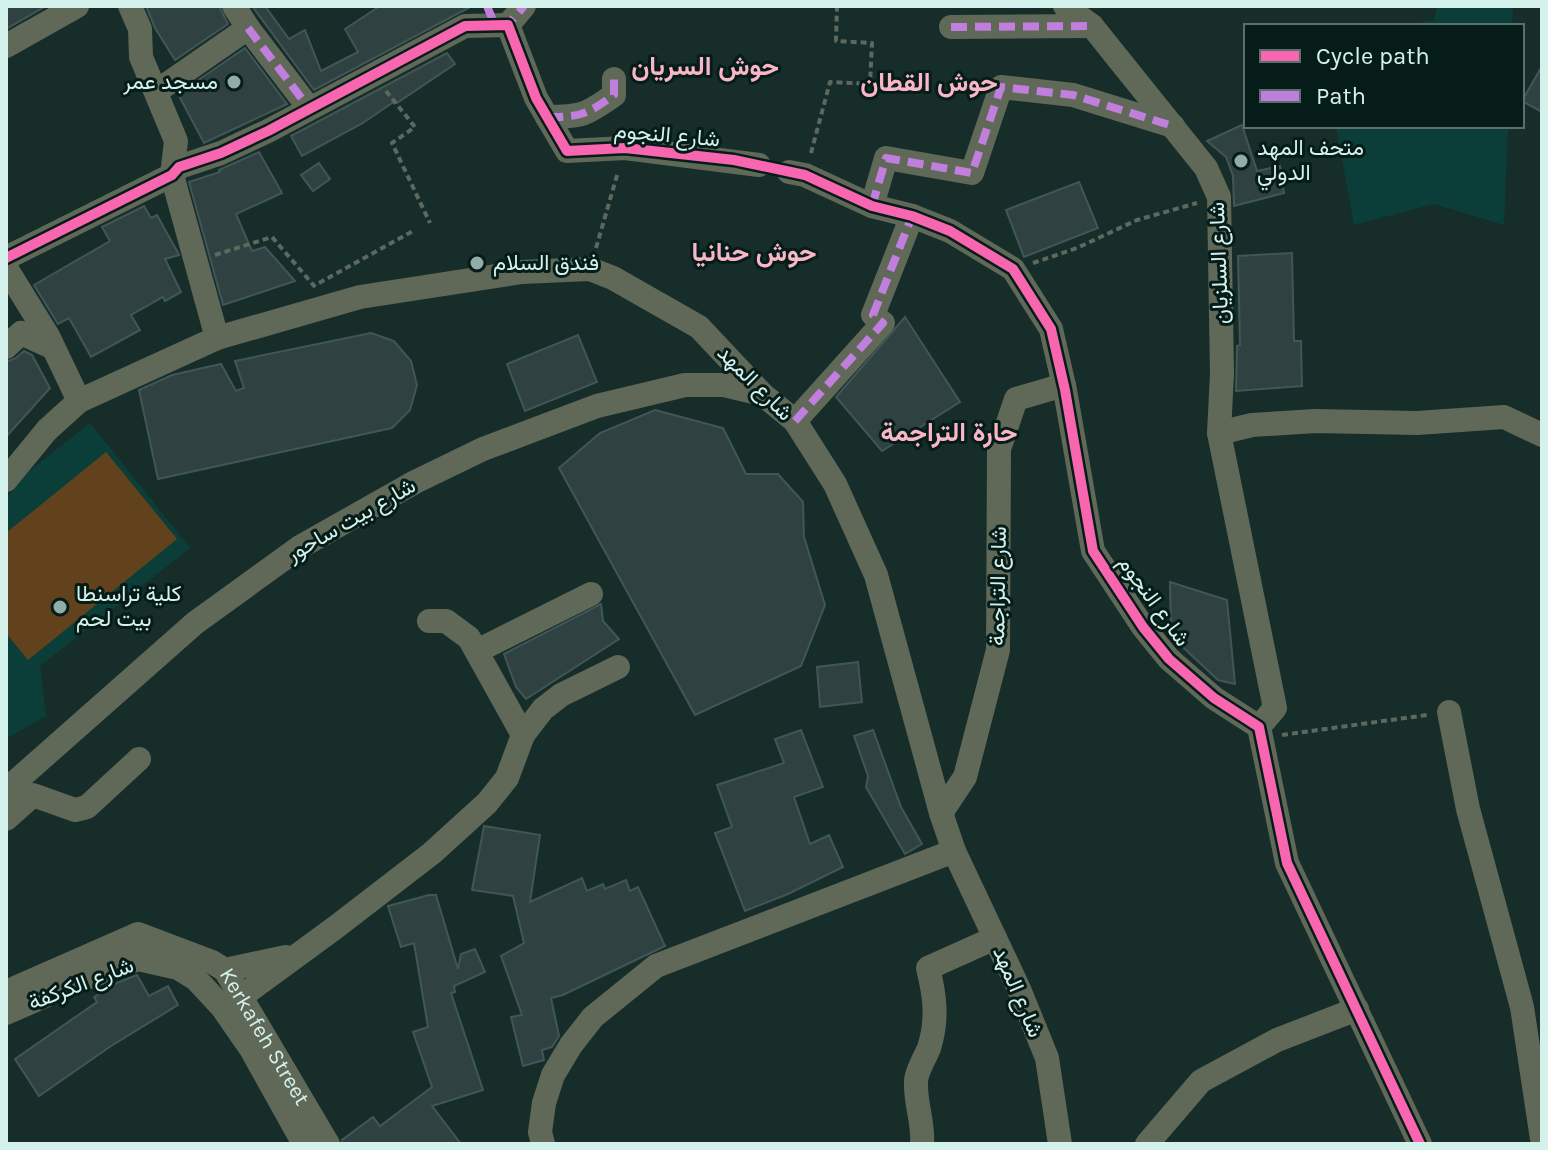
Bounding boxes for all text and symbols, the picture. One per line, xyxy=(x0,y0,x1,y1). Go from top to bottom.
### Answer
legend xyxy=(1244,24,1524,128)
text: Cycle path xyxy=(1316,42,1430,70)
district label: حوش السريان xyxy=(631,51,779,82)
district label: حوش القطان xyxy=(860,67,998,98)
place label: مسجد عمر xyxy=(122,69,218,95)
marker: مسجد عمر xyxy=(225,73,243,91)
text: Path xyxy=(1316,82,1366,110)
street label: شارع النجوم xyxy=(613,117,721,154)
place label: متحف المهد الدولي xyxy=(1257,135,1364,191)
marker: متحف المهد الدولي xyxy=(1232,152,1250,170)
street label: شارع السلزيان xyxy=(1204,201,1235,325)
district label: حوش حنانيا xyxy=(691,237,817,268)
place label: فندق السلام xyxy=(493,250,599,277)
marker: فندق السلام xyxy=(468,254,486,272)
street label: شارع المهد xyxy=(711,340,798,427)
district label: حارة التراجمة xyxy=(881,417,1017,448)
street label: شارع بيت ساحور xyxy=(281,473,421,569)
street label: شارع التراجمة xyxy=(984,526,1013,646)
street label: شارع النجوم xyxy=(1111,550,1196,652)
place label: كلية تراسنطا بيت لحم xyxy=(76,581,182,633)
marker: كلية تراسنطا بيت لحم xyxy=(51,598,69,616)
street label: شارع المهد xyxy=(986,943,1049,1042)
street label: شارع الكركفة xyxy=(25,952,138,1017)
street label: Kerkafeh Street xyxy=(214,963,315,1110)

